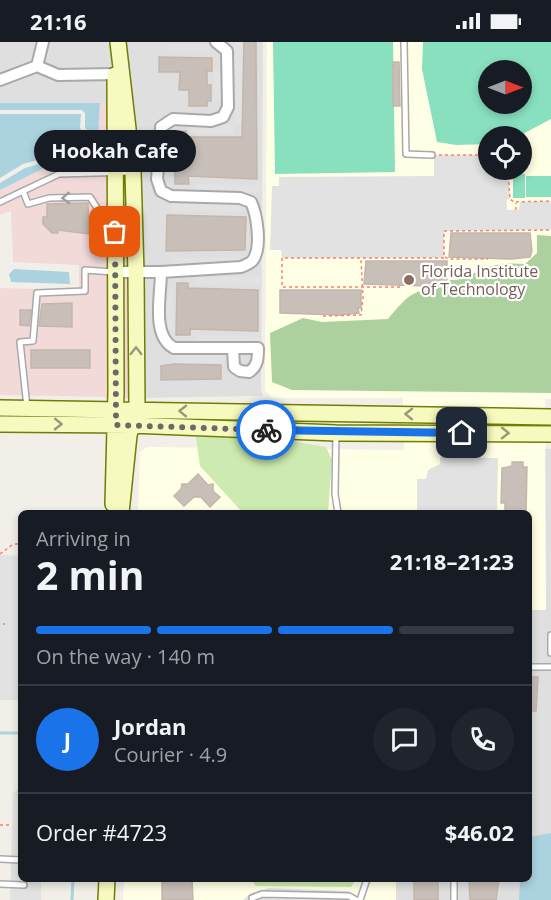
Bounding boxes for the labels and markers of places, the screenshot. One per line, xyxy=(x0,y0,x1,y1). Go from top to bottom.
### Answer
callout: Hookah Cafe xyxy=(34,130,196,172)
pin xyxy=(89,206,140,257)
place label: Florida Institute of Technology xyxy=(421,260,538,300)
marker: Florida Institute of Technology xyxy=(402,273,416,287)
pin xyxy=(436,407,487,458)

